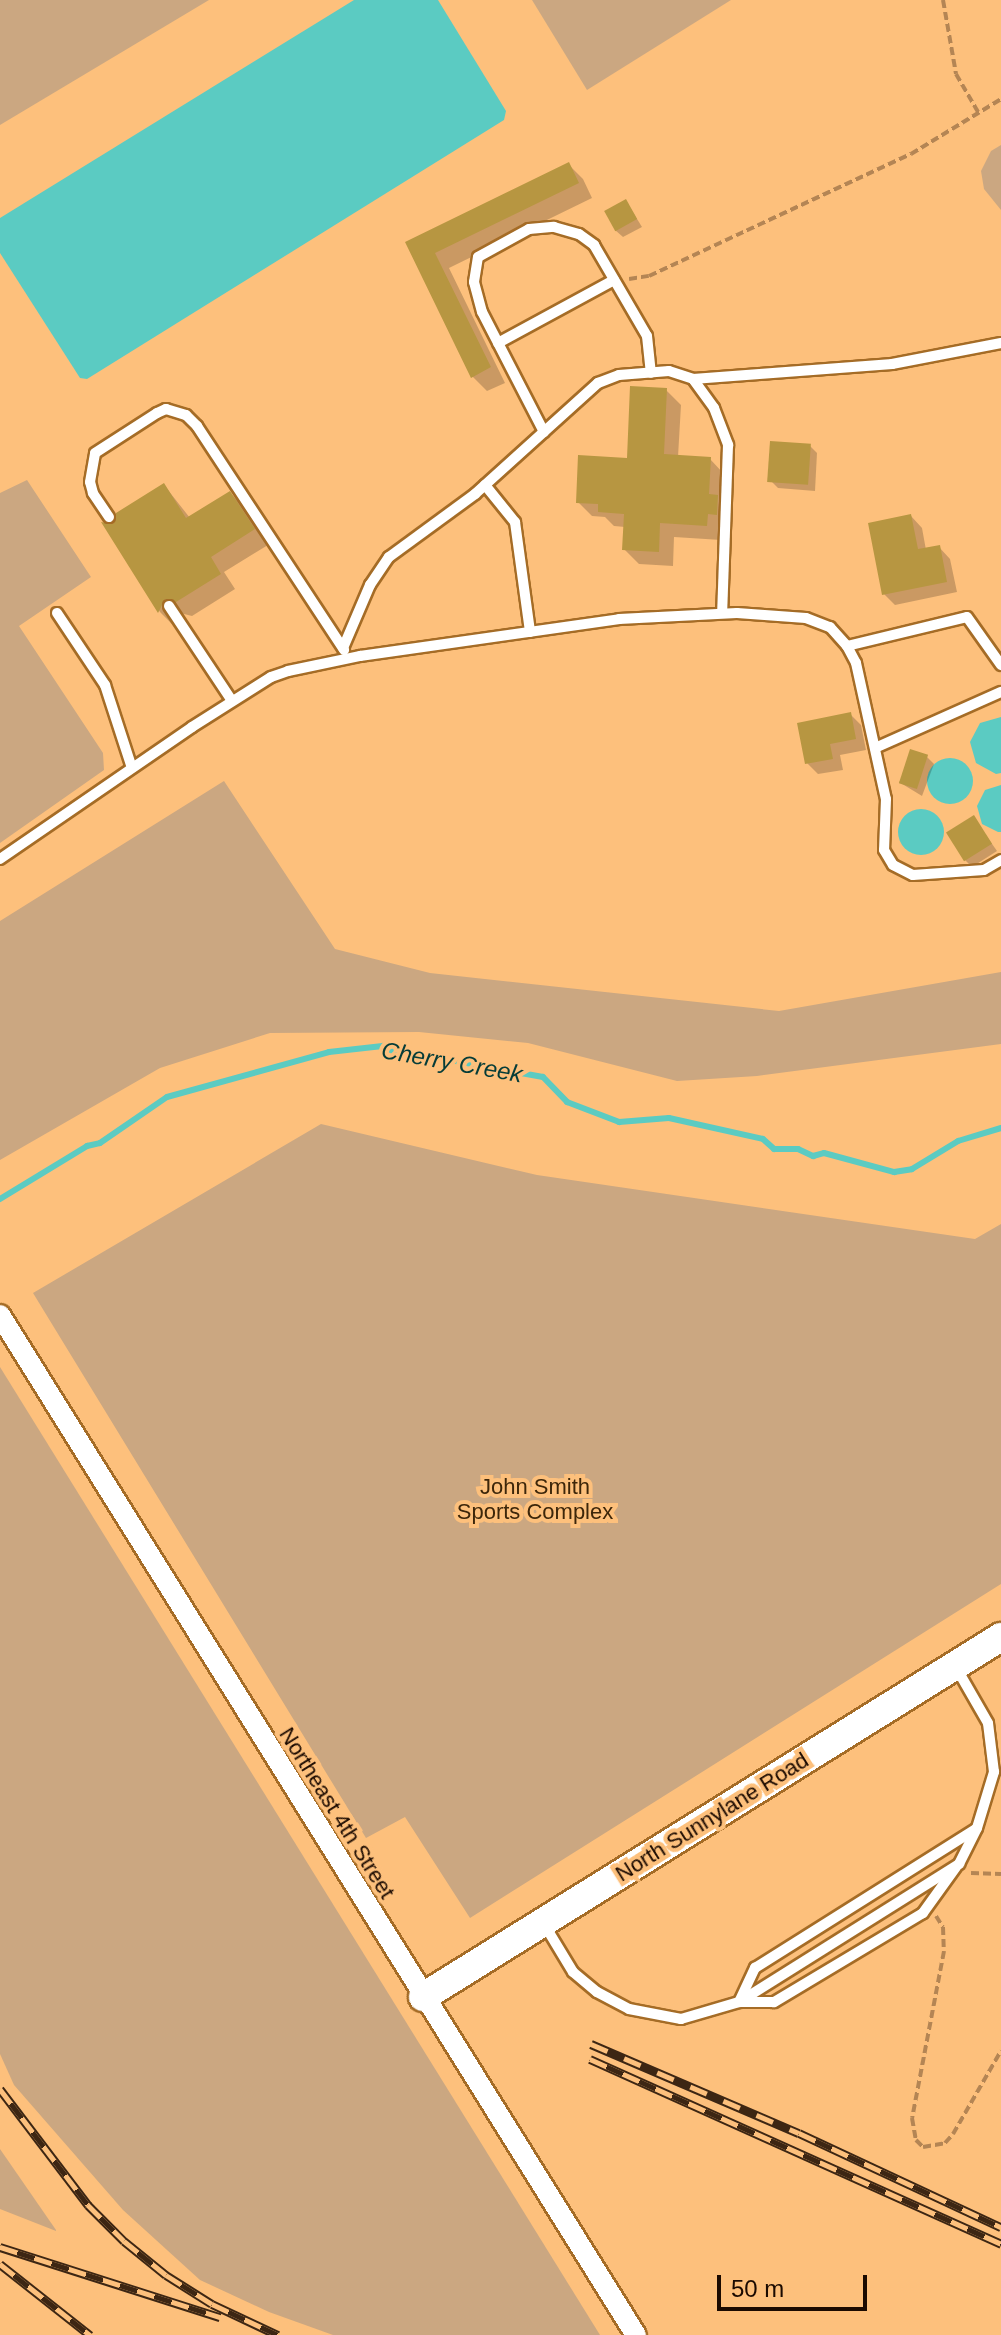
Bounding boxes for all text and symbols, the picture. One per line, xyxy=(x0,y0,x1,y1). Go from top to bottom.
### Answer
water label: Cherry Creek xyxy=(379,1035,525,1089)
park label: John Smith Sports Complex xyxy=(457,1473,613,1524)
street label: Northeast 4th Street xyxy=(274,1723,400,1903)
street label: North Sunnylane Road xyxy=(611,1747,813,1887)
scale bar xyxy=(721,2259,871,2309)
text: 50 m xyxy=(731,2275,784,2302)

